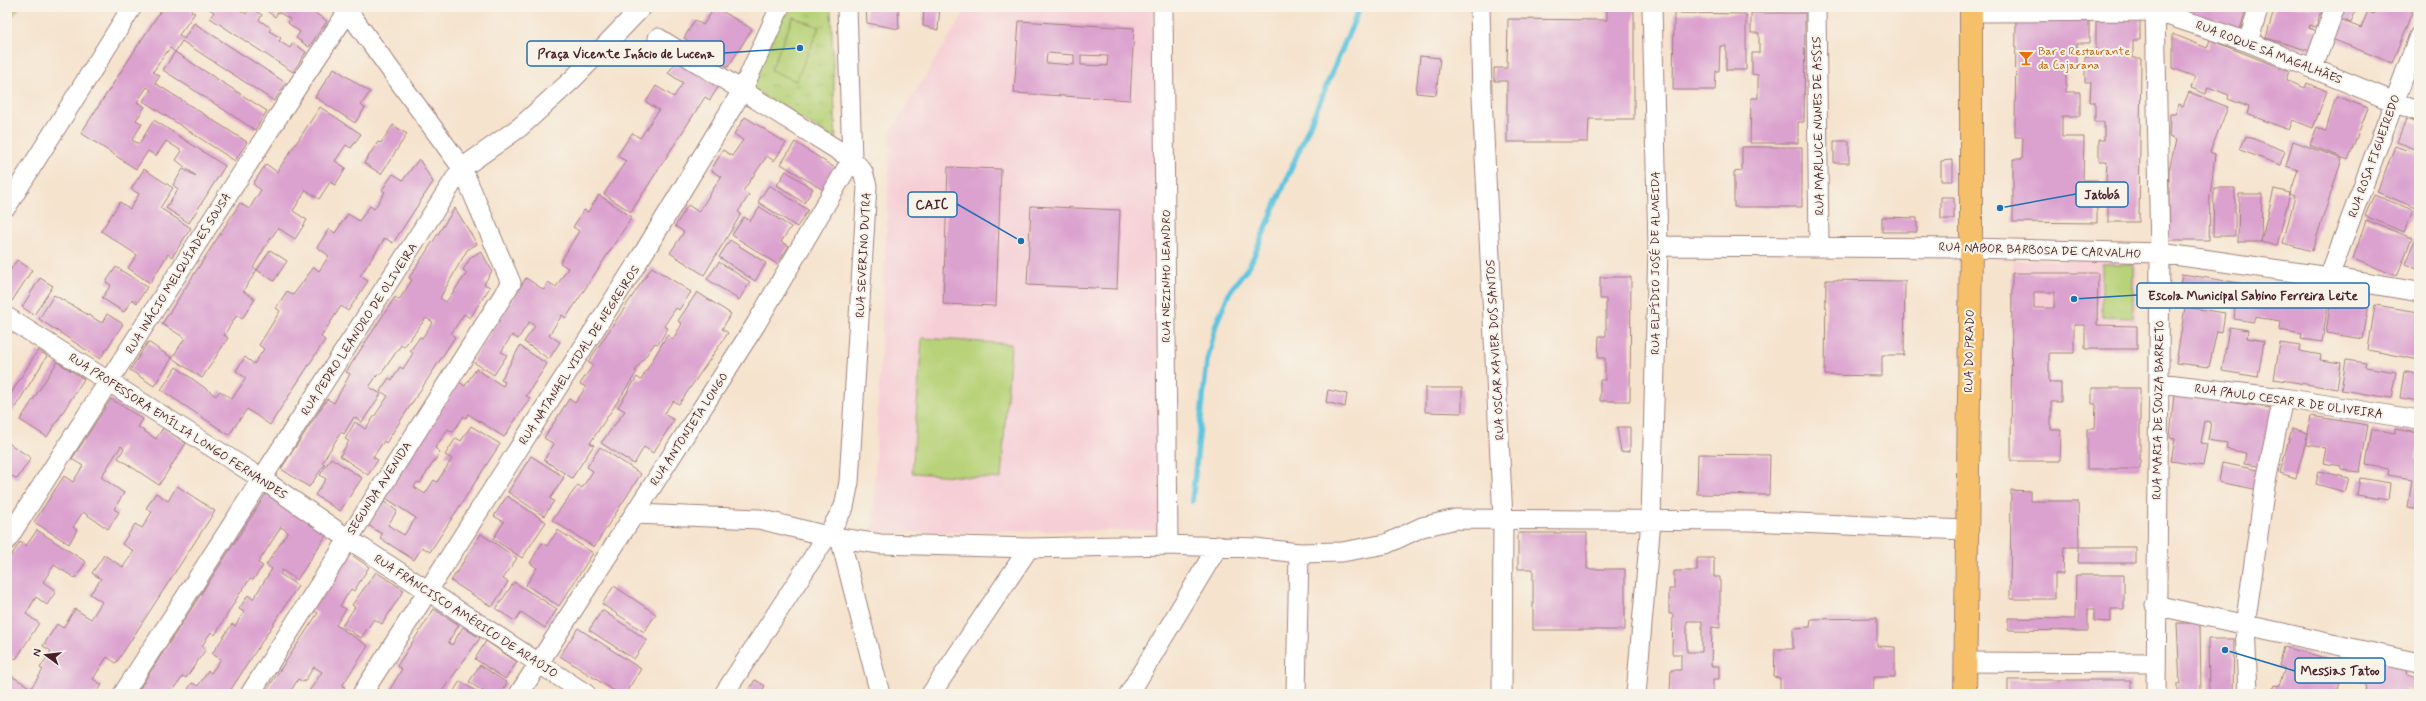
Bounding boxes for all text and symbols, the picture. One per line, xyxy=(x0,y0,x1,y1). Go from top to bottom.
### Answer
street label: RUA ROQUE SÁ MAGALHÃES xyxy=(2193,18,2345,88)
street label: RUA MARLUCE NUNES DE ASSIS xyxy=(1809,36,1829,216)
callout: Praça Vicente Inácio de Lucena xyxy=(527,41,724,66)
place label: Bar e Restaurante da Cajarana xyxy=(2038,44,2130,74)
text: Praça Vicente Inácio de Lucena xyxy=(538,46,716,63)
bar icon: Bar e Restaurante da Cajarana xyxy=(2017,49,2035,67)
street label: RUA ROSA FIGUEIREDO xyxy=(2345,93,2405,220)
street label: RUA ELPÍDIO JOSÉ DE ALMEIDA xyxy=(1648,171,1664,355)
callout: Jatobá xyxy=(2076,182,2128,207)
text: Jatobá xyxy=(2084,187,2120,204)
street label: RUA INÁCIO MELQUÍADES SOUSA xyxy=(123,190,235,357)
street label: RUA SEVERINO DUTRA xyxy=(853,192,875,318)
callout: CAIC xyxy=(908,192,957,217)
text: CAIC xyxy=(916,197,949,214)
street label: RUA NEZINHO LEANDRO xyxy=(1159,209,1175,342)
street label: RUA NABOR BARBOSA DE CARVALHO xyxy=(1938,239,2142,263)
street label: RUA PEDRO LEANDRO DE OLIVEIRA xyxy=(298,240,422,419)
street label: RUA OSCAR XAVIER DOS SANTOS xyxy=(1483,259,1509,441)
street label: RUA NATANAEL VIDAL DE NEGREIROS xyxy=(516,263,644,448)
callout: Escola Municipal Sabino Ferreira Leite xyxy=(2137,283,2369,308)
text: Escola Municipal Sabino Ferreira Leite xyxy=(2148,288,2359,305)
street label: RUA DO PRADO xyxy=(1961,309,1979,393)
street label: RUA MARIA DE SOUZA BARRETO xyxy=(2149,320,2169,500)
street label: RUA PROFESSORA EMÍLIA LONGO FERNANDES xyxy=(65,350,290,504)
street label: RUA ANTONIETA LONGO xyxy=(647,370,733,489)
street label: RUA PAULO CESAR R DE OLIVEIRA xyxy=(2194,381,2384,423)
street label: SEGUNDA AVENIDA xyxy=(344,439,416,538)
street label: RUA FRANCISCO AMÉRICO DE ARAÚJO xyxy=(370,551,560,682)
north arrow xyxy=(26,635,66,675)
text: N xyxy=(30,647,45,658)
callout: Messias Tatoo xyxy=(2295,658,2385,683)
text: Messias Tatoo xyxy=(2300,663,2380,680)

